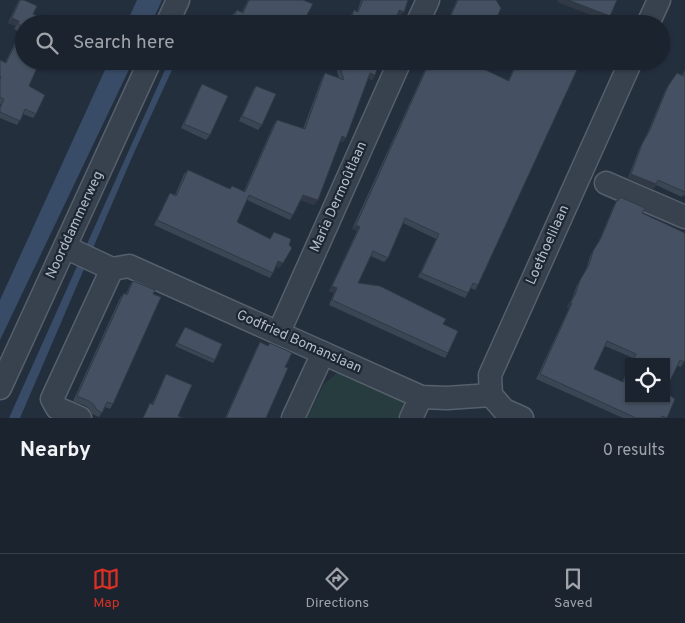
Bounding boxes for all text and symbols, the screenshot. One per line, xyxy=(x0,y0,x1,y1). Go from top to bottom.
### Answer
search box xyxy=(15,15,670,70)
icon: search xyxy=(33,29,61,57)
text: Search here xyxy=(73,31,175,55)
street label: Maria Dermoûtlaan xyxy=(307,139,371,255)
street label: Noorddammerweg xyxy=(43,168,107,282)
street label: Loethoelilaan xyxy=(523,202,573,288)
street label: Godfried Bomanslaan xyxy=(234,307,364,377)
map controls xyxy=(625,358,670,403)
button: locate xyxy=(625,358,670,403)
text: Nearby xyxy=(20,437,91,464)
text: 0 results xyxy=(603,441,665,461)
tab: Map xyxy=(92,565,120,612)
tab: Directions xyxy=(305,565,369,612)
tab: Saved xyxy=(554,565,593,612)

